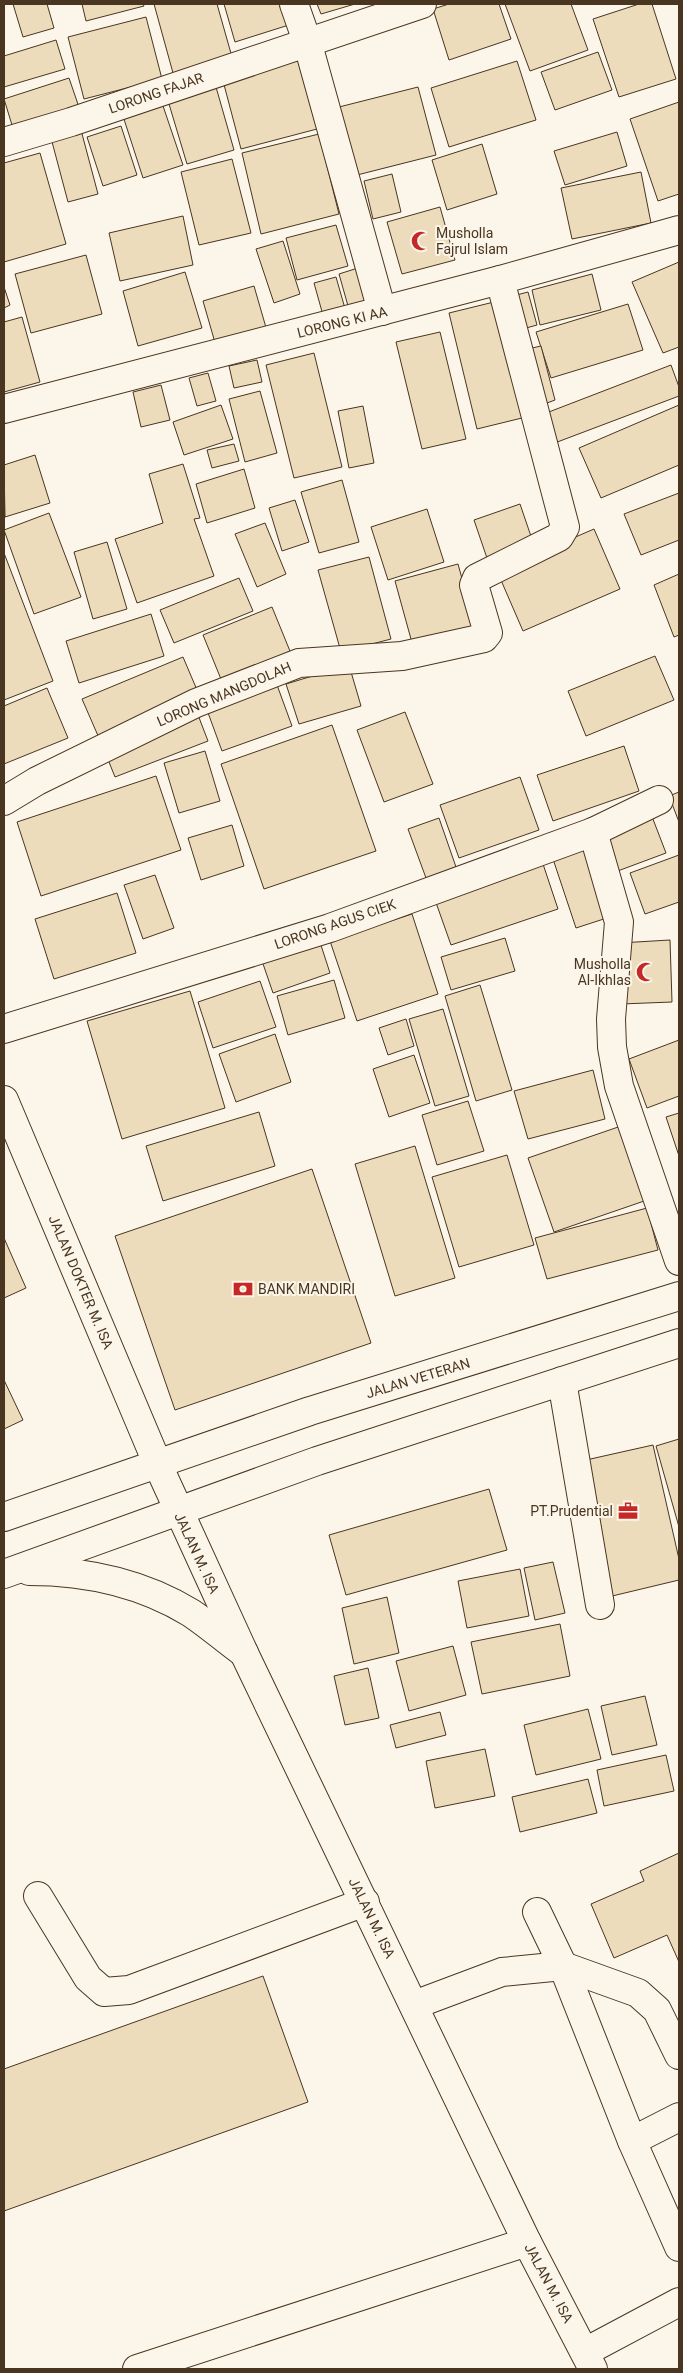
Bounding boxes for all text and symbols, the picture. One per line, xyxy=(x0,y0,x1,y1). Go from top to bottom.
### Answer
street label: LORONG FAJAR xyxy=(107,69,206,117)
place label: Musholla Fajrul Islam xyxy=(436,225,508,257)
mosque icon: Musholla Fajrul Islam xyxy=(410,230,432,252)
street label: LORONG KI AA xyxy=(295,303,389,341)
street label: LORONG MANGDOLAH xyxy=(154,658,294,730)
street label: LORONG AGUS CIEK xyxy=(272,896,398,952)
place label: Musholla Al-Ikhlas xyxy=(574,956,631,988)
mosque icon: Musholla Al-Ikhlas xyxy=(635,961,657,983)
street label: JALAN DOKTER M. ISA xyxy=(46,1213,116,1351)
bank icon: BANK MANDIRI xyxy=(232,1278,254,1300)
place label: BANK MANDIRI xyxy=(258,1281,355,1297)
street label: JALAN VETERAN xyxy=(364,1355,472,1401)
office icon: PT.Prudential xyxy=(617,1500,639,1522)
place label: PT.Prudential xyxy=(530,1503,613,1519)
street label: JALAN M. ISA xyxy=(171,1510,223,1596)
street label: JALAN M. ISA xyxy=(346,1875,398,1961)
street label: JALAN M. ISA xyxy=(521,2241,577,2325)

